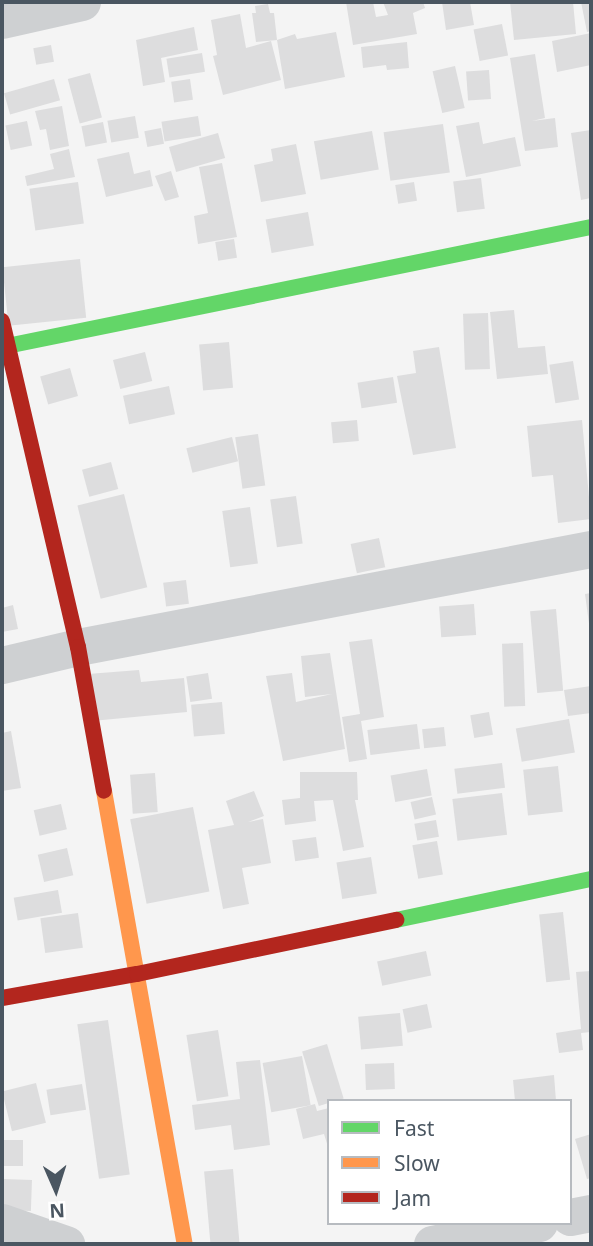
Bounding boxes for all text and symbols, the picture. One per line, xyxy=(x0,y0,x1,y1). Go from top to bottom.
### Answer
legend xyxy=(327,1099,572,1225)
text: Fast xyxy=(394,1114,434,1142)
text: Slow xyxy=(394,1149,440,1177)
north arrow xyxy=(21,1155,91,1225)
text: Jam xyxy=(394,1184,431,1212)
text: N xyxy=(49,1198,66,1224)

